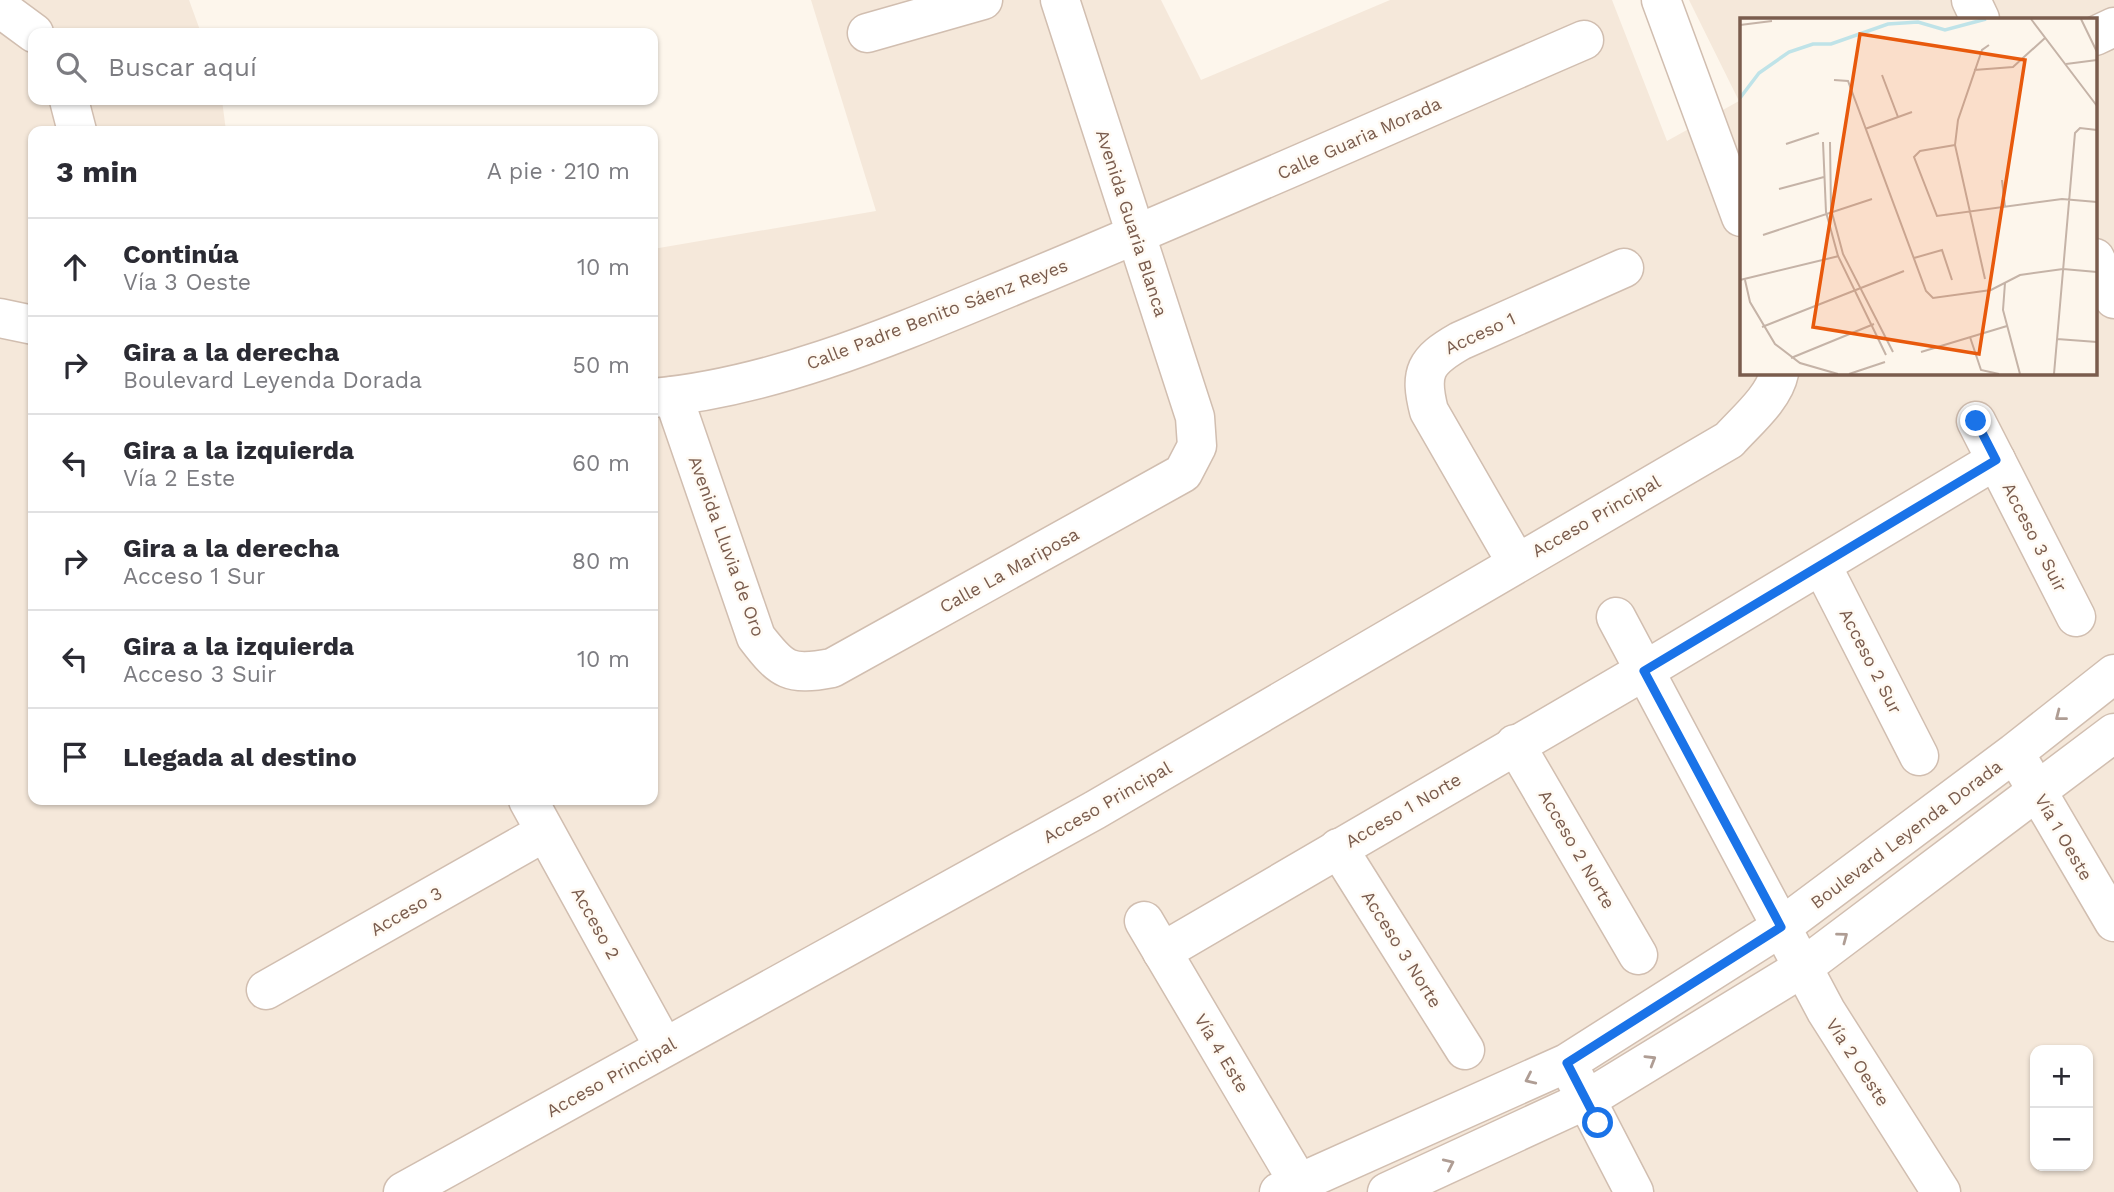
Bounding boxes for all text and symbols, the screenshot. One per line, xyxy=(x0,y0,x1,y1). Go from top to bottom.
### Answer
inset map xyxy=(1740,18,2096,374)
search box xyxy=(28,28,658,105)
icon: search xyxy=(52,48,90,86)
text: Buscar aquí xyxy=(108,52,257,82)
street label: Calle Guaria Morada xyxy=(1274,92,1444,184)
street label: Avenida Guaria Blanca xyxy=(1092,127,1172,319)
text: 3 min xyxy=(56,154,138,189)
text: A pie · 210 m xyxy=(487,158,630,185)
text: Continúa xyxy=(123,239,239,269)
icon: ahead xyxy=(56,248,94,286)
text: 10 m xyxy=(577,254,630,281)
street label: Calle Padre Benito Sáenz Reyes xyxy=(803,254,1071,374)
text: Vía 3 Oeste xyxy=(123,269,251,296)
street label: Acceso 1 xyxy=(1441,308,1519,358)
text: Gira a la derecha xyxy=(123,337,339,367)
icon: right xyxy=(56,346,94,384)
text: 50 m xyxy=(573,352,630,379)
text: Boulevard Leyenda Dorada xyxy=(123,367,422,394)
route end xyxy=(1960,405,1991,436)
text: Gira a la izquierda xyxy=(123,435,354,465)
icon: left xyxy=(56,444,94,482)
text: 60 m xyxy=(572,450,630,477)
street label: Avenida Lluvia de Oro xyxy=(685,453,769,639)
text: Vía 2 Este xyxy=(123,465,235,492)
street label: Acceso Principal xyxy=(1528,470,1664,561)
street label: Acceso 3 Suir xyxy=(1998,479,2072,595)
street label: Calle La Mariposa xyxy=(936,523,1082,617)
text: Gira a la derecha xyxy=(123,533,339,563)
icon: right xyxy=(56,542,94,580)
text: 80 m xyxy=(572,548,630,575)
text: Acceso 1 Sur xyxy=(123,563,265,590)
street label: Acceso 2 Sur xyxy=(1835,605,1907,717)
text: Gira a la izquierda xyxy=(123,631,354,661)
icon: left xyxy=(56,640,94,678)
text: 10 m xyxy=(577,646,630,673)
text: Acceso 3 Suir xyxy=(123,661,276,688)
one-way arrow xyxy=(2056,708,2068,721)
icon: arrive xyxy=(56,738,94,776)
text: Llegada al destino xyxy=(123,742,357,772)
street label: Boulevard Leyenda Dorada xyxy=(1806,755,2006,913)
street label: Acceso Principal xyxy=(1039,756,1175,847)
street label: Acceso 1 Norte xyxy=(1341,768,1465,852)
street label: Acceso 2 Norte xyxy=(1534,786,1620,912)
street label: Vía 1 Oeste xyxy=(2031,790,2097,884)
street label: Acceso 3 xyxy=(366,882,446,940)
street label: Acceso 2 xyxy=(568,883,624,963)
street label: Acceso 3 Norte xyxy=(1358,887,1446,1011)
one-way arrow xyxy=(1835,933,1847,945)
street label: Vía 4 Este xyxy=(1190,1010,1254,1096)
street label: Vía 2 Oeste xyxy=(1822,1014,1894,1110)
street label: Acceso Principal xyxy=(543,1032,680,1121)
map controls xyxy=(2030,1045,2093,1171)
button: + xyxy=(2030,1045,2093,1108)
one-way arrow xyxy=(1644,1055,1657,1068)
one-way arrow xyxy=(1525,1071,1537,1085)
route start xyxy=(1582,1107,1613,1138)
button: − xyxy=(2030,1108,2093,1171)
one-way arrow xyxy=(1442,1158,1455,1172)

